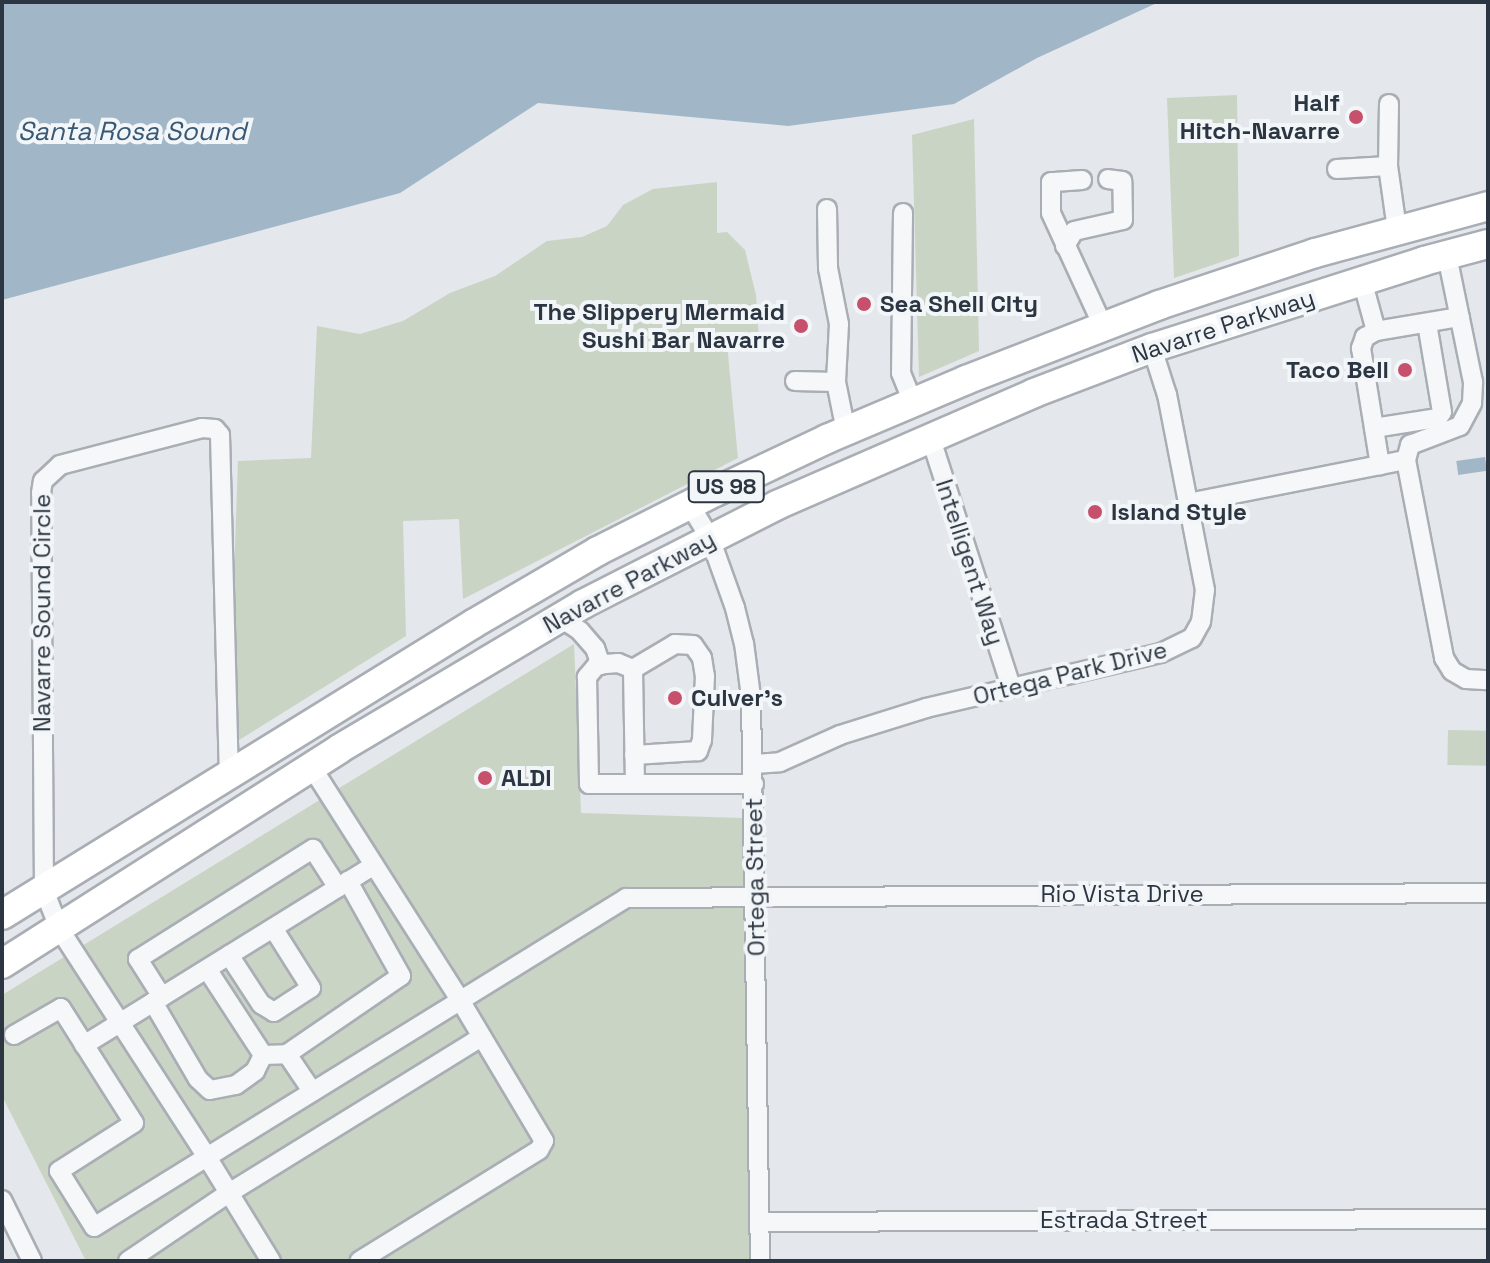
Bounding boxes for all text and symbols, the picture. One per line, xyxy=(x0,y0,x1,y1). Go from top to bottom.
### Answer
place label: Half Hitch-Navarre xyxy=(1180,89,1340,145)
marker: Half Hitch-Navarre xyxy=(1347,108,1365,126)
water label: Santa Rosa Sound xyxy=(18,116,246,148)
street label: Navarre Parkway xyxy=(1128,283,1318,369)
place label: Sea Shell CIty xyxy=(880,290,1038,318)
marker: Sea Shell CIty xyxy=(855,295,873,313)
place label: The Slippery Mermaid Sushi Bar Navarre xyxy=(533,298,785,354)
marker: The Slippery Mermaid Sushi Bar Navarre xyxy=(792,317,810,335)
place label: Taco Bell xyxy=(1286,356,1389,384)
marker: Taco Bell xyxy=(1396,361,1414,379)
road number: US 98 xyxy=(686,469,766,505)
street label: Intelligent Way xyxy=(930,475,1010,649)
street label: Navarre Sound Circle xyxy=(28,494,56,732)
place label: Island Style xyxy=(1111,498,1247,526)
marker: Island Style xyxy=(1086,503,1104,521)
street label: Navarre Parkway xyxy=(538,525,720,639)
street label: Ortega Park Drive xyxy=(970,635,1170,711)
place label: Culver's xyxy=(691,684,783,712)
marker: Culver's xyxy=(666,689,684,707)
place label: ALDI xyxy=(501,764,552,792)
marker: ALDI xyxy=(476,769,494,787)
street label: Ortega Street xyxy=(739,797,771,957)
street label: Rio Vista Drive xyxy=(1040,880,1204,908)
street label: Estrada Street xyxy=(1040,1206,1208,1234)

